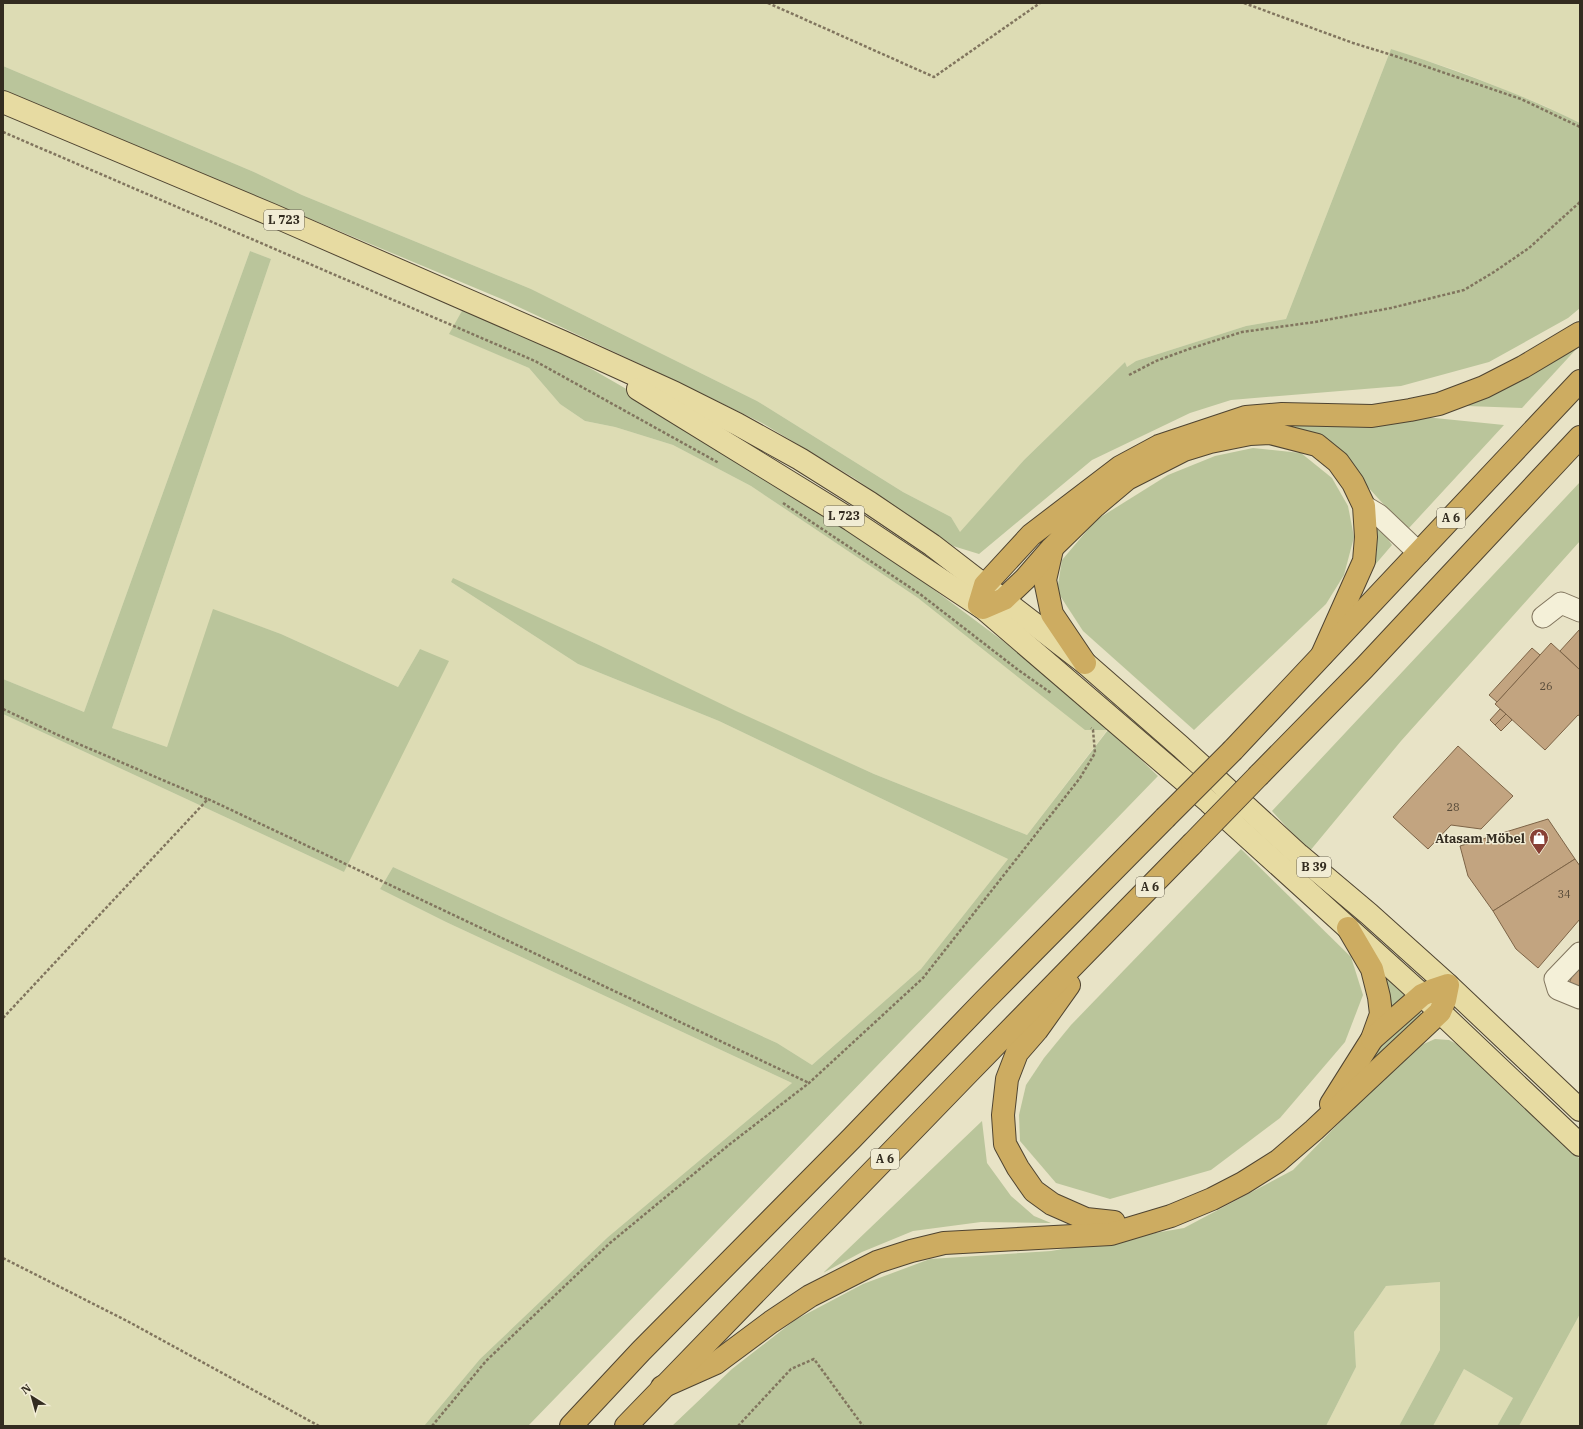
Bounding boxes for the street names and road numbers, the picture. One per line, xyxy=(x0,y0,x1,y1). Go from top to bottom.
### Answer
road number: L 723 xyxy=(264,210,304,230)
road number: L 723 xyxy=(824,506,864,526)
road number: A 6 xyxy=(1437,508,1465,528)
road number: B 39 xyxy=(1297,857,1331,877)
road number: A 6 xyxy=(1136,877,1164,897)
road number: A 6 xyxy=(871,1149,899,1169)

